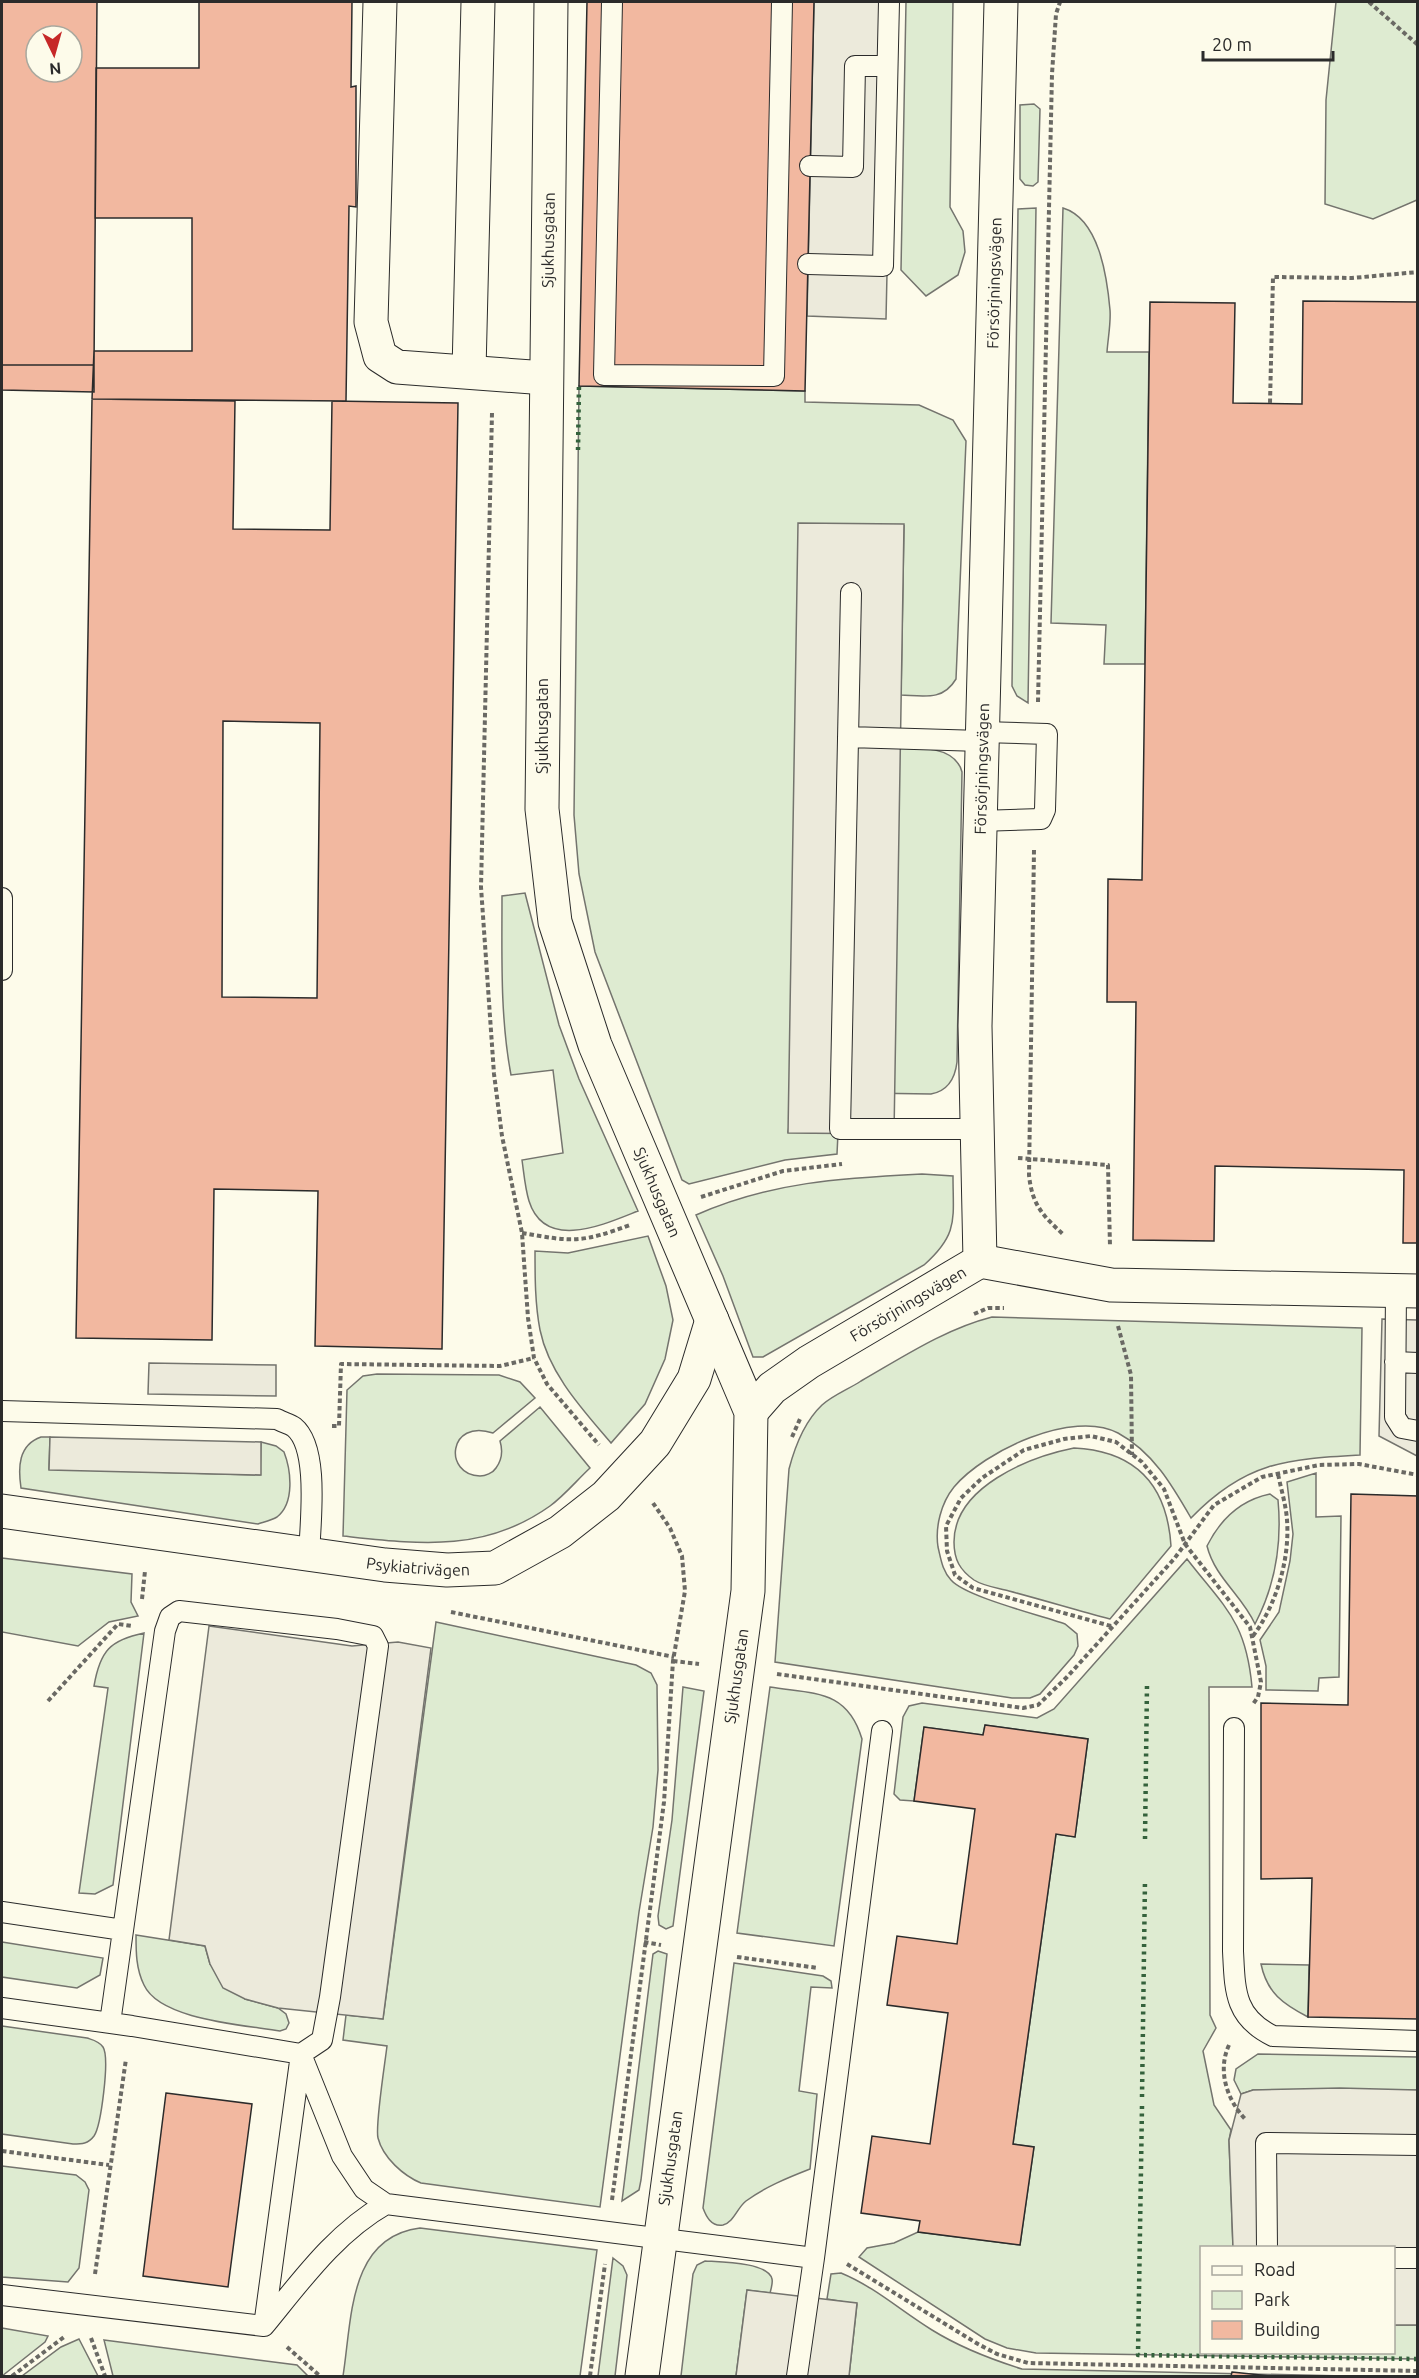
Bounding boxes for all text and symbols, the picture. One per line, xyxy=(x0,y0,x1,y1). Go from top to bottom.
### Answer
north arrow xyxy=(24,24,84,84)
scale bar xyxy=(1203,24,1334,62)
text: 20 m xyxy=(1212,34,1252,54)
text: N xyxy=(49,59,62,78)
street label: Sjukhusgatan xyxy=(538,192,558,288)
street label: Försörjningsvägen xyxy=(983,217,1005,349)
street label: Sjukhusgatan xyxy=(533,678,551,774)
street label: Försörjningsvägen xyxy=(971,703,992,835)
street label: Sjukhusgatan xyxy=(631,1145,685,1240)
street label: Försörjningsvägen xyxy=(847,1262,969,1345)
street label: Psykiatrivägen xyxy=(365,1553,470,1579)
street label: Sjukhusgatan xyxy=(720,1627,752,1725)
street label: Sjukhusgatan xyxy=(654,2109,686,2207)
legend xyxy=(1200,2246,1395,2354)
text: Road xyxy=(1254,2259,1296,2279)
text: Park xyxy=(1254,2289,1290,2309)
text: Building xyxy=(1254,2319,1320,2339)

